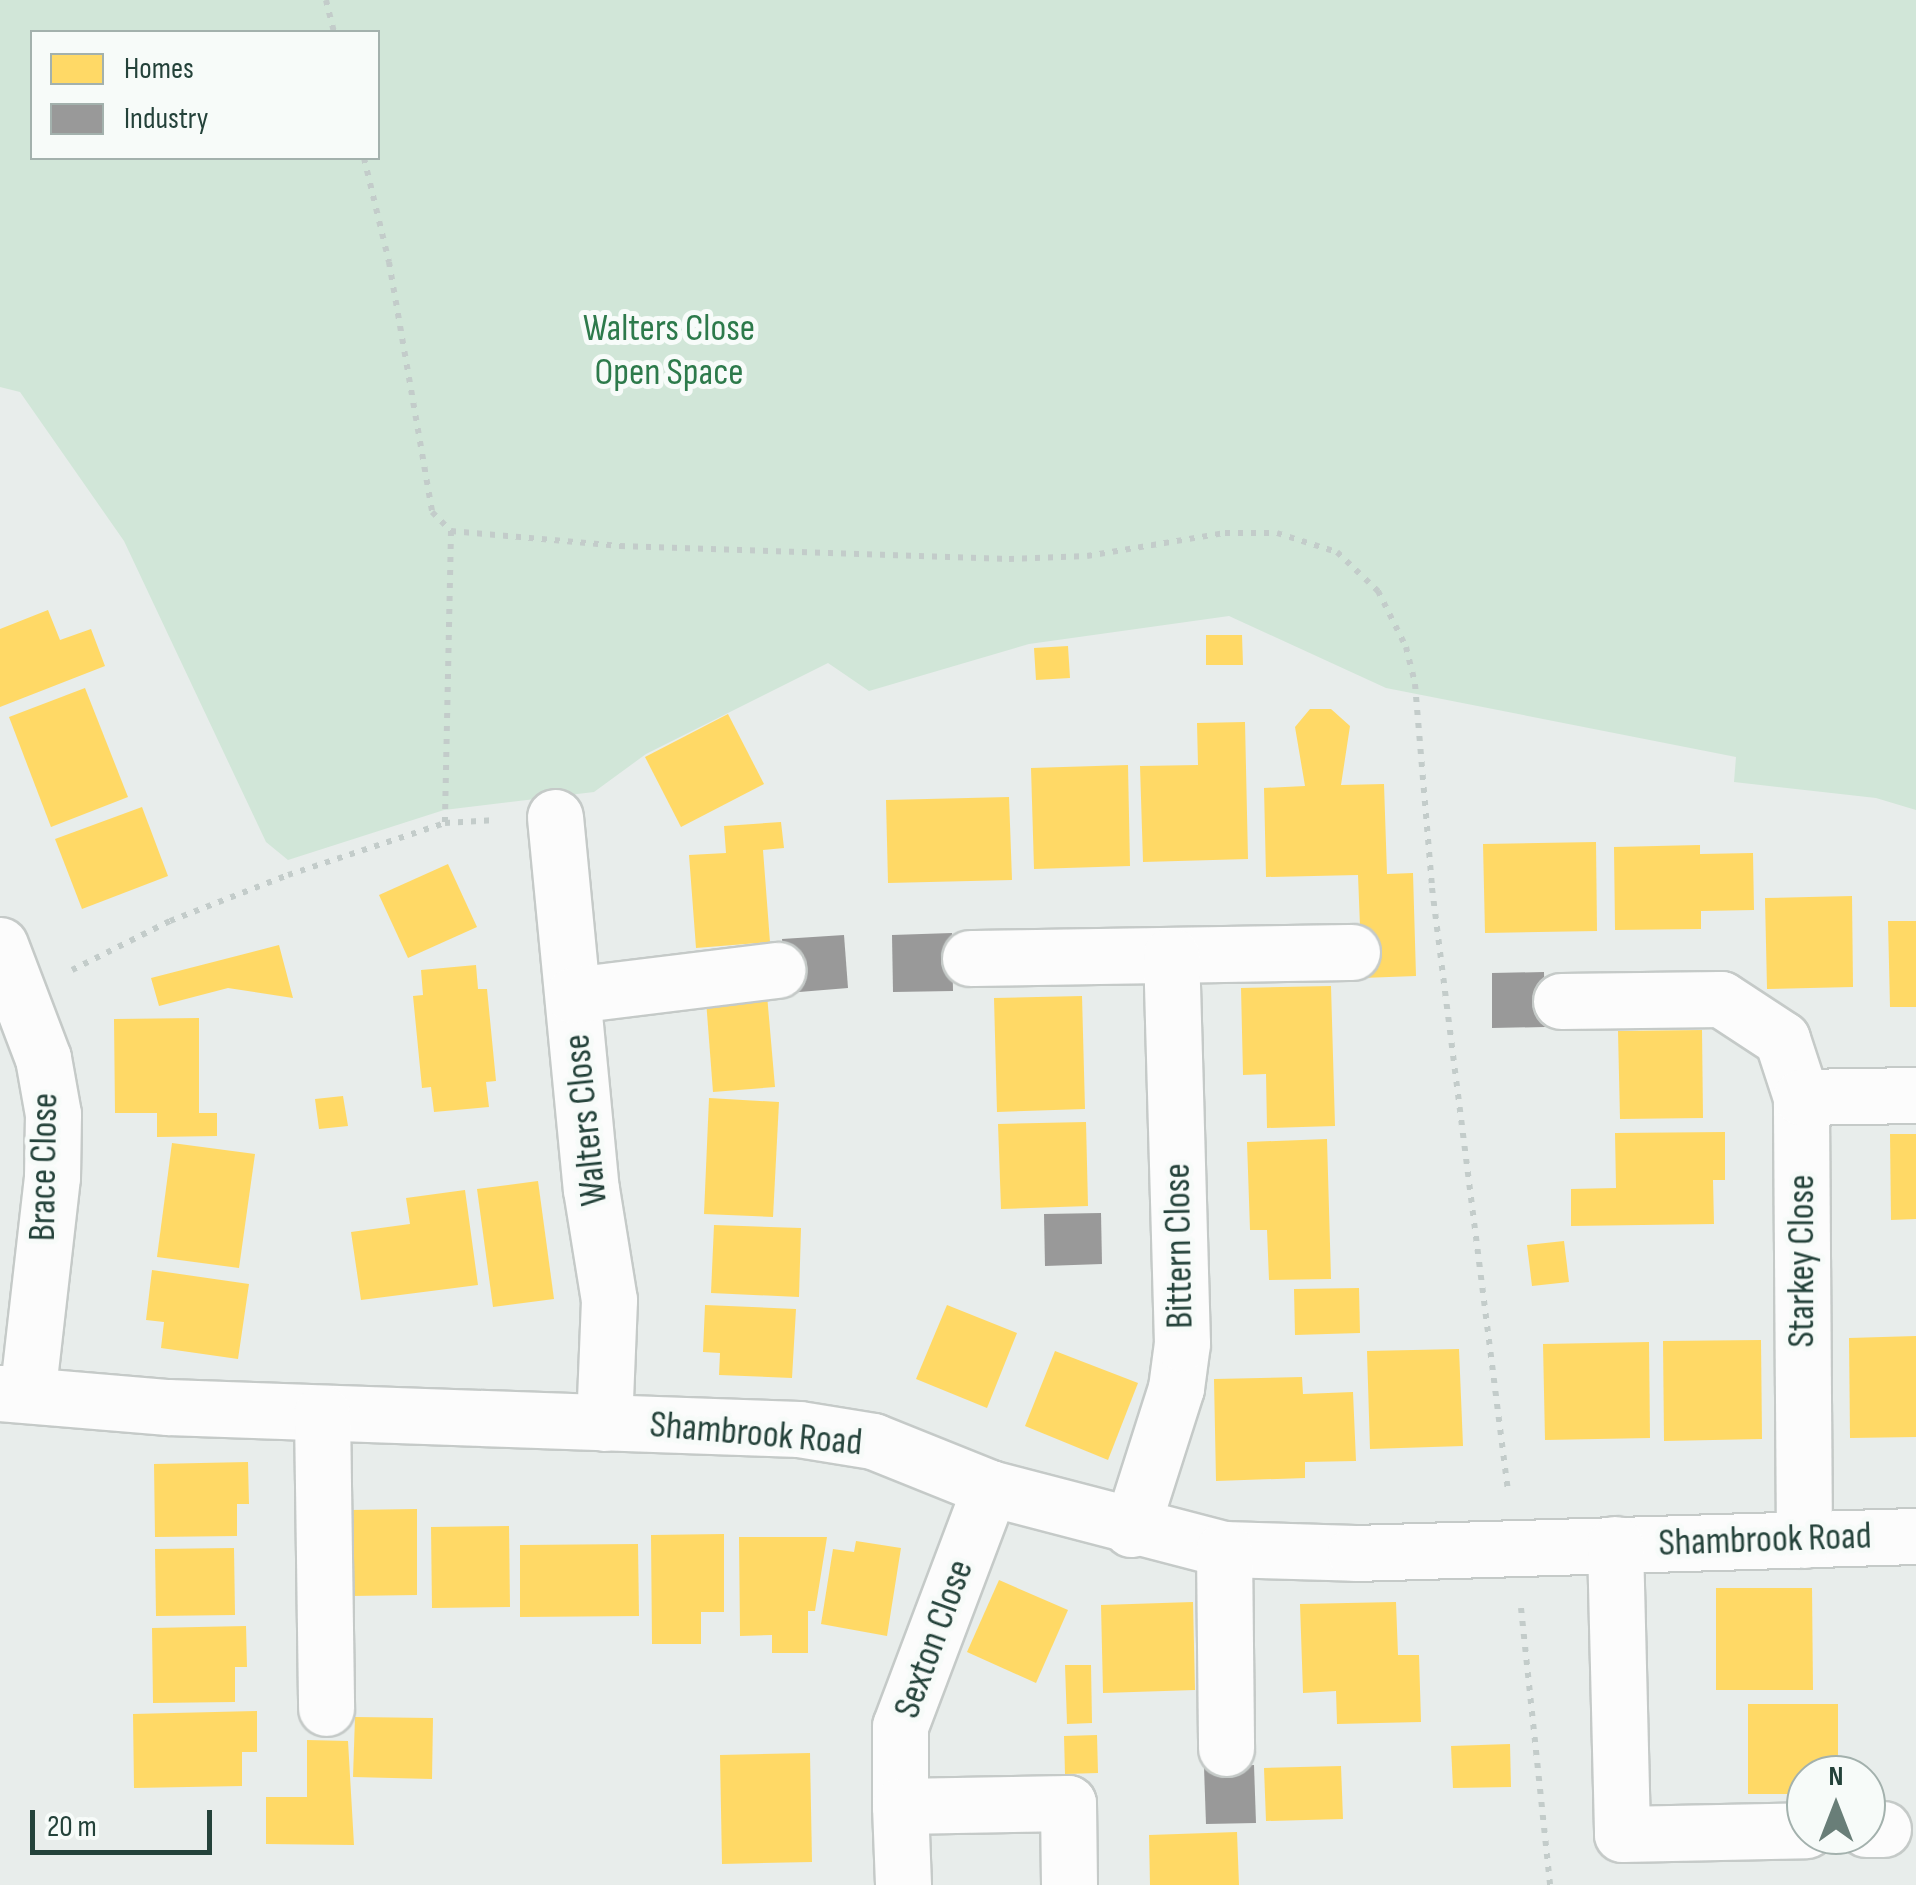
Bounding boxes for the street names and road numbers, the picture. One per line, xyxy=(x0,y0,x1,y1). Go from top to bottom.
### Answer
street label: Walters Close xyxy=(554,1032,618,1208)
street label: Brace Close xyxy=(20,1092,68,1242)
street label: Bittern Close xyxy=(1155,1163,1203,1329)
street label: Starkey Close xyxy=(1779,1174,1825,1348)
street label: Shambrook Road xyxy=(648,1402,864,1466)
street label: Shambrook Road xyxy=(1658,1513,1872,1567)
street label: Sexton Close xyxy=(884,1554,984,1724)

